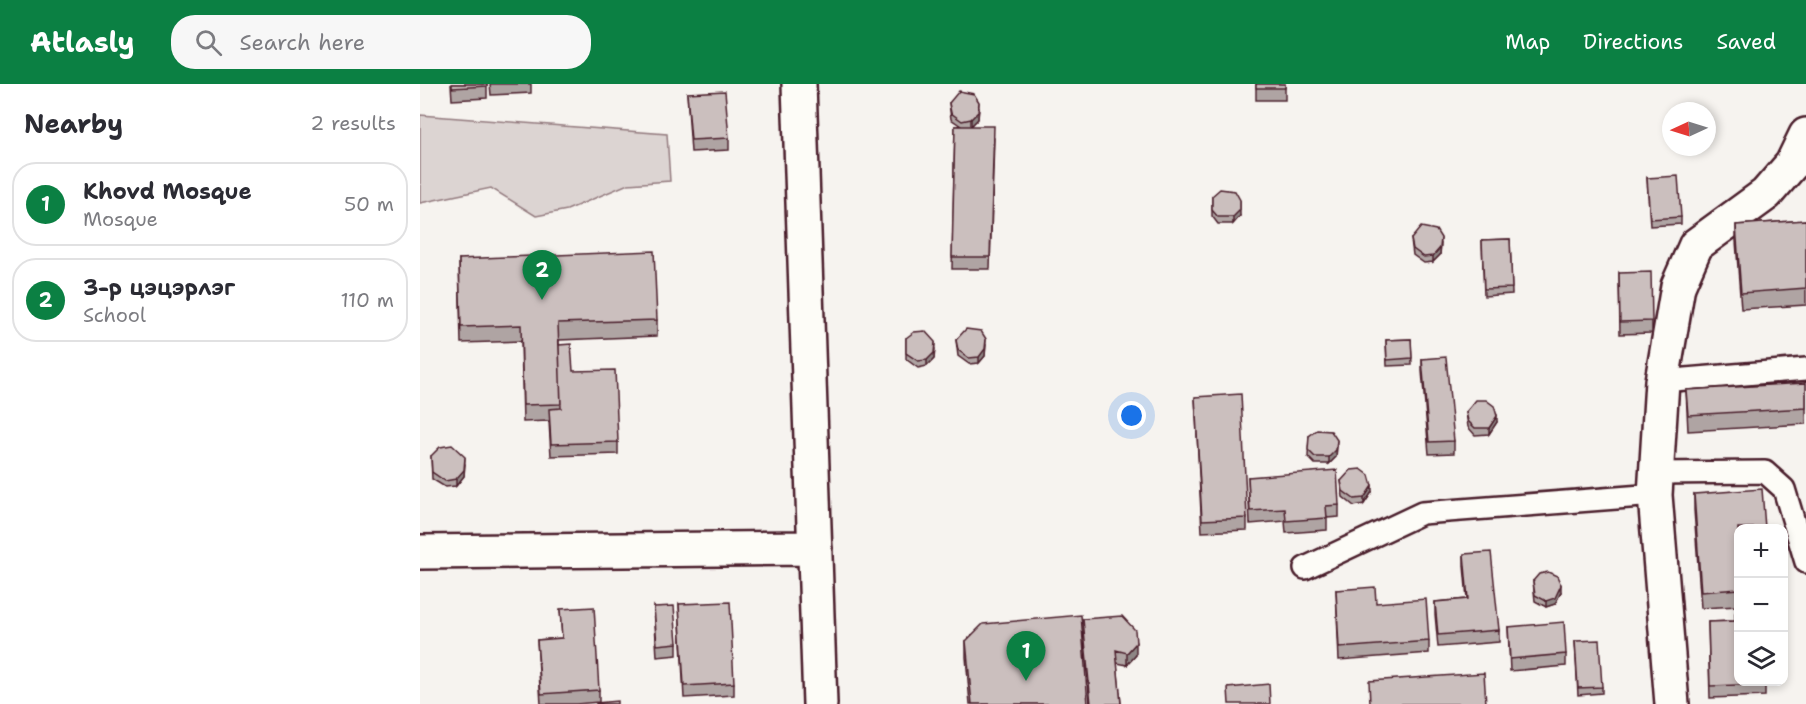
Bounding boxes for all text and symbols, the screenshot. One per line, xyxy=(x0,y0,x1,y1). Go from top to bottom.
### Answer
search box xyxy=(171,15,591,69)
text: Atlasly xyxy=(30,23,135,61)
icon: search xyxy=(192,26,225,59)
text: Search here xyxy=(240,28,365,57)
text: Map xyxy=(1505,28,1550,56)
text: Directions xyxy=(1583,28,1683,56)
text: Saved xyxy=(1716,28,1776,56)
north arrow xyxy=(1662,102,1716,156)
text: Nearby xyxy=(24,106,123,141)
text: 2 results xyxy=(310,110,396,136)
text: Khovd Mosque xyxy=(83,177,252,206)
text: 1 xyxy=(41,191,50,217)
text: 50 m xyxy=(344,191,394,217)
text: Mosque xyxy=(83,206,158,232)
pin: 2 xyxy=(522,250,562,300)
text: 3-р цэцэрлэг xyxy=(83,273,235,302)
text: 2 xyxy=(39,287,53,313)
text: 110 m xyxy=(340,287,394,313)
text: School xyxy=(83,302,146,328)
your location xyxy=(1117,401,1146,430)
map controls xyxy=(1734,524,1788,686)
button: + xyxy=(1734,524,1788,578)
button: − xyxy=(1734,578,1788,632)
pin: 1 xyxy=(1006,632,1046,681)
button: layers xyxy=(1734,632,1788,686)

